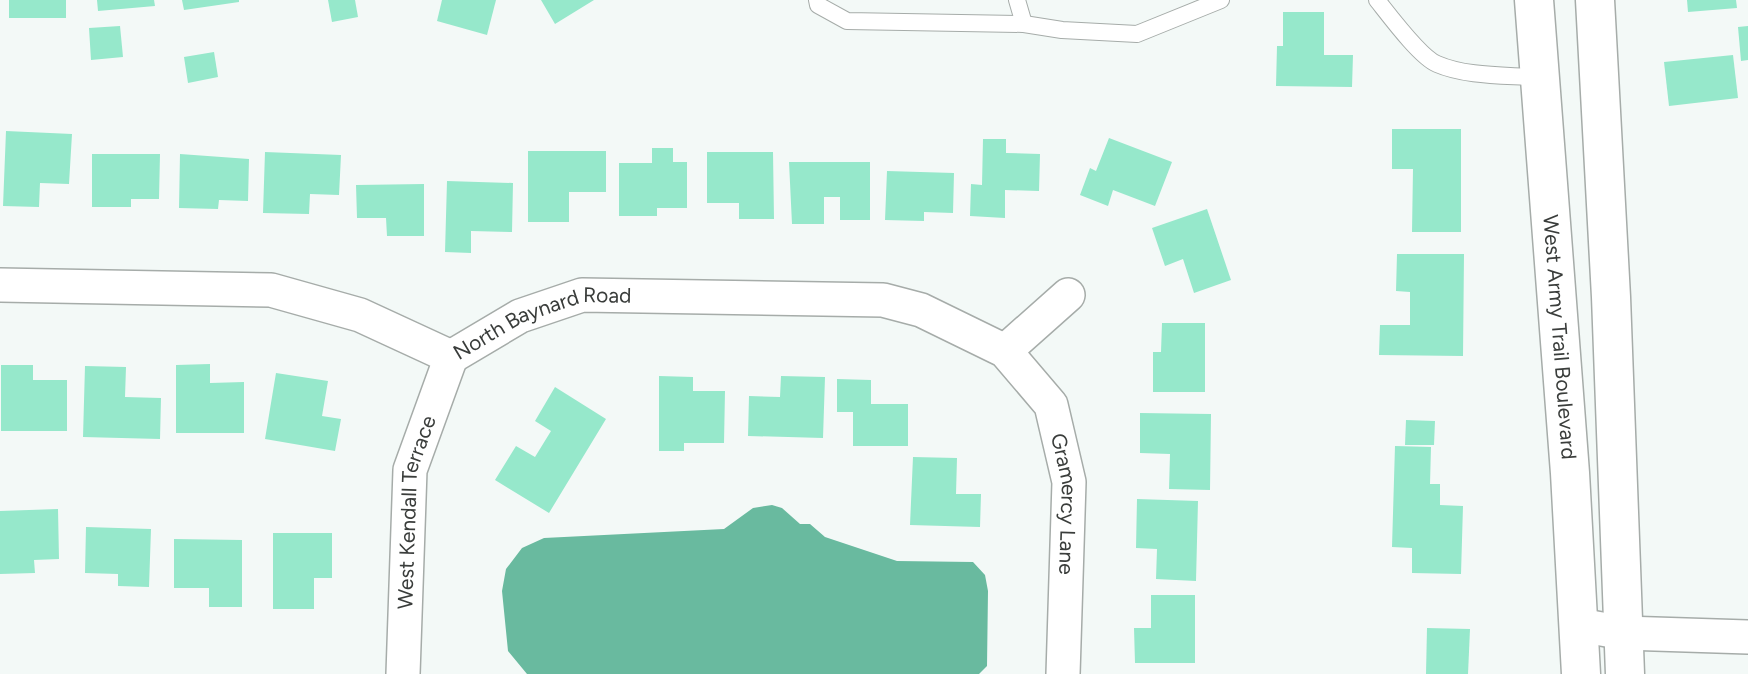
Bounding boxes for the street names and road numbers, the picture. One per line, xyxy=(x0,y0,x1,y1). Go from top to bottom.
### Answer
street label: West Army Trail Boulevard xyxy=(1538,214,1582,460)
street label: North Baynard Road xyxy=(449,282,632,365)
street label: West Kendall Terrace xyxy=(392,412,441,610)
street label: Gramercy Lane xyxy=(1046,431,1082,575)

